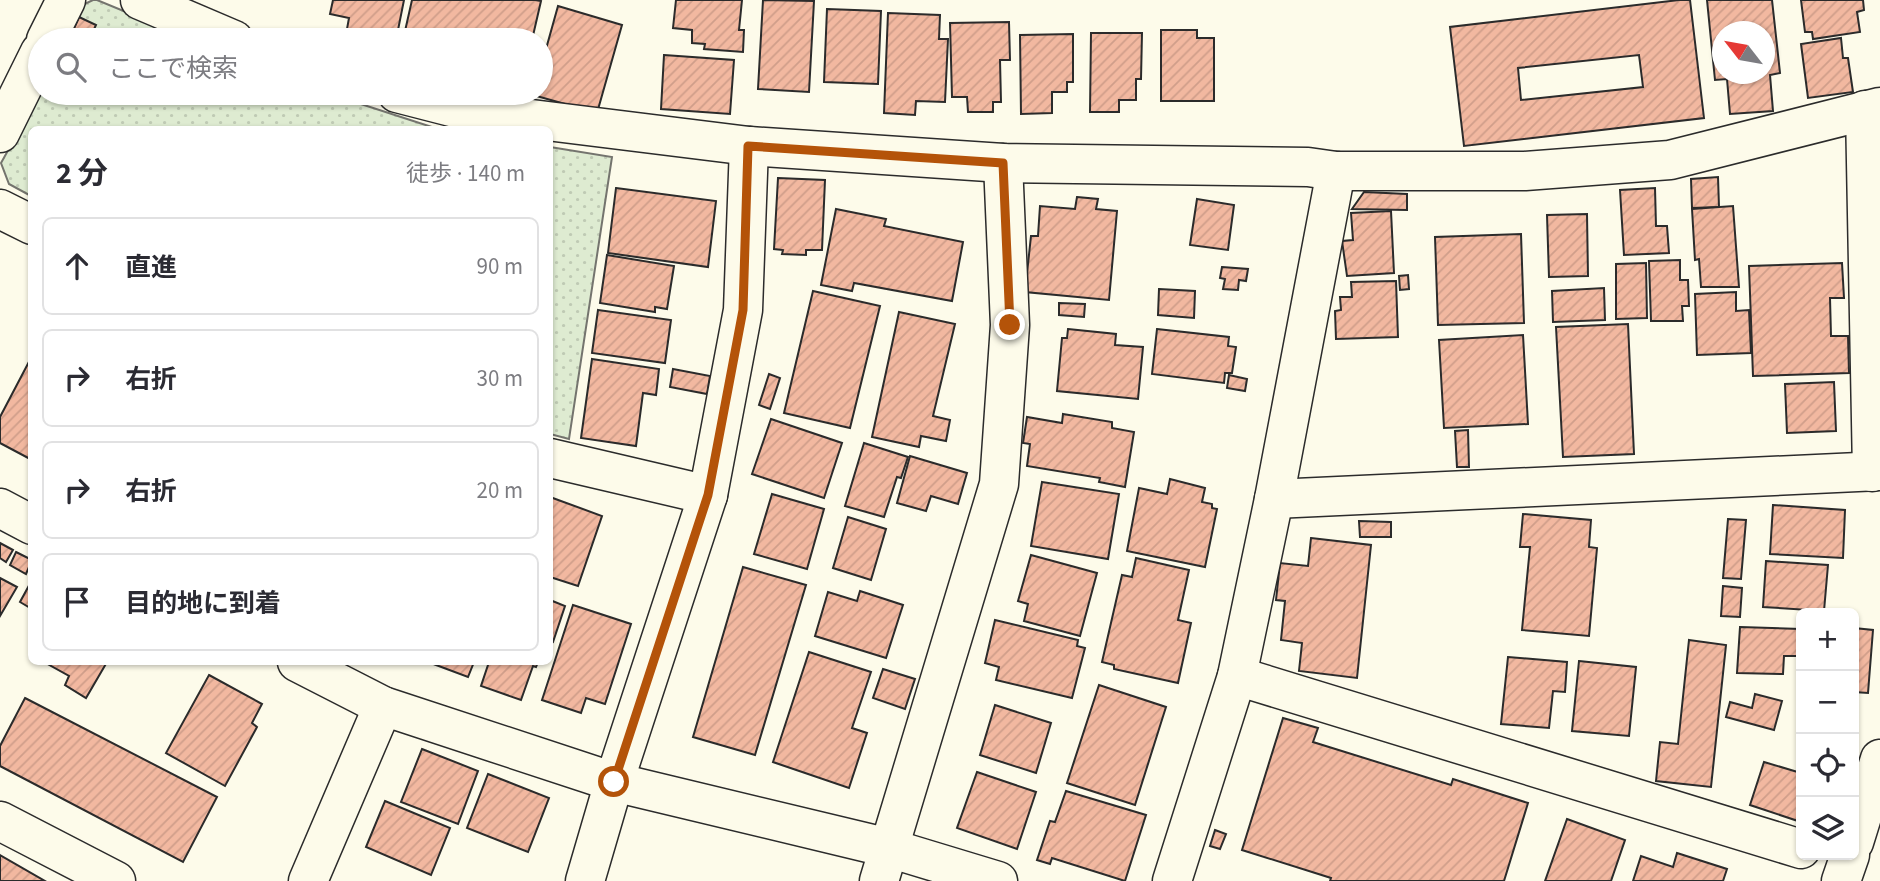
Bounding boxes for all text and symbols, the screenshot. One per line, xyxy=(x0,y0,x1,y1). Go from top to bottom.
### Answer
north arrow xyxy=(1712,21,1775,84)
search box xyxy=(28,28,553,105)
icon: search xyxy=(52,48,90,86)
text: ここで検索 xyxy=(108,50,238,87)
text: 2 分 xyxy=(56,152,108,195)
text: 徒歩 · 140 m xyxy=(406,157,525,190)
icon: ahead xyxy=(58,247,96,285)
text: 直進 xyxy=(125,249,177,286)
text: 90 m xyxy=(476,250,523,283)
route end xyxy=(994,309,1025,340)
icon: right xyxy=(58,359,96,397)
text: 右折 xyxy=(125,361,177,398)
text: 30 m xyxy=(476,362,523,395)
icon: right xyxy=(58,471,96,509)
text: 右折 xyxy=(125,473,177,510)
text: 20 m xyxy=(476,474,523,507)
icon: arrive xyxy=(58,583,96,621)
text: 目的地に到着 xyxy=(125,585,281,622)
map controls xyxy=(1796,608,1859,860)
button: + xyxy=(1796,608,1859,671)
button: − xyxy=(1796,671,1859,734)
button: locate xyxy=(1796,734,1859,797)
route start xyxy=(598,766,629,797)
button: layers xyxy=(1796,797,1859,860)

